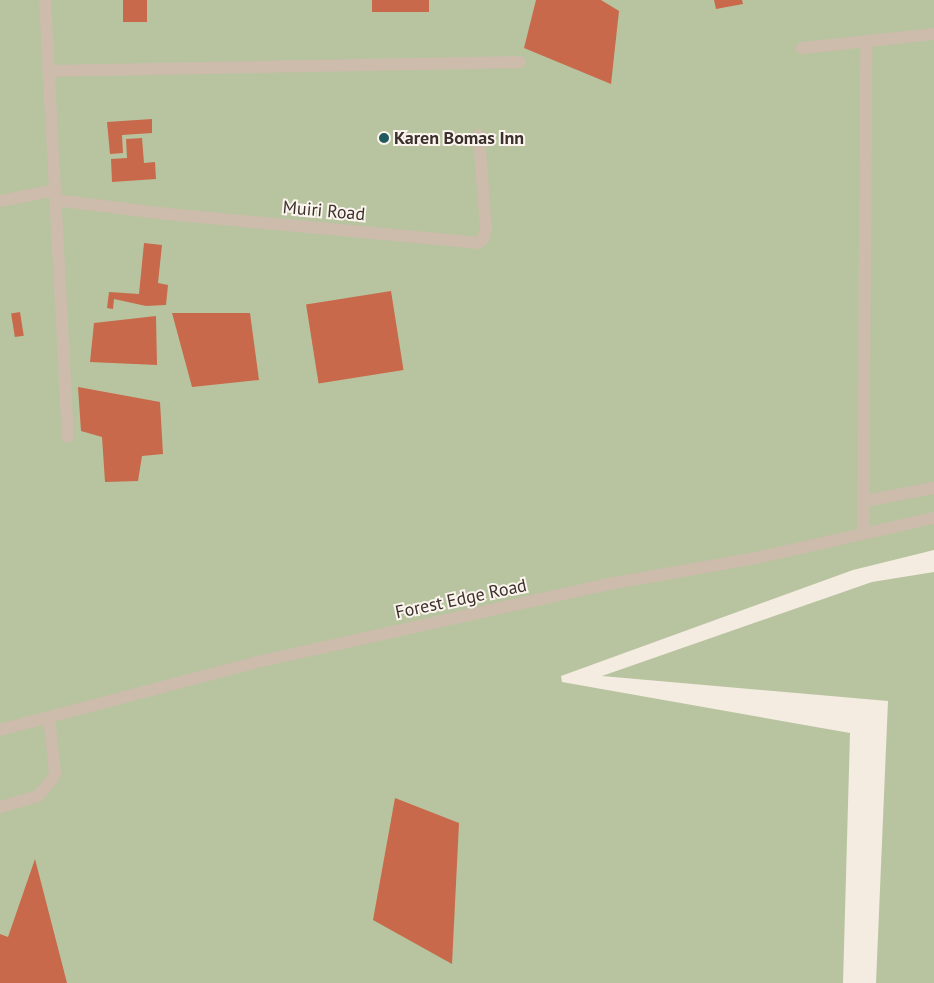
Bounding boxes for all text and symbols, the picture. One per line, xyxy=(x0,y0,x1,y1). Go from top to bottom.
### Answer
place label: Karen Bomas Inn xyxy=(394,127,524,149)
marker: Karen Bomas Inn xyxy=(378,132,390,144)
street label: Muiri Road xyxy=(282,197,366,225)
street label: Forest Edge Road xyxy=(393,575,529,623)

